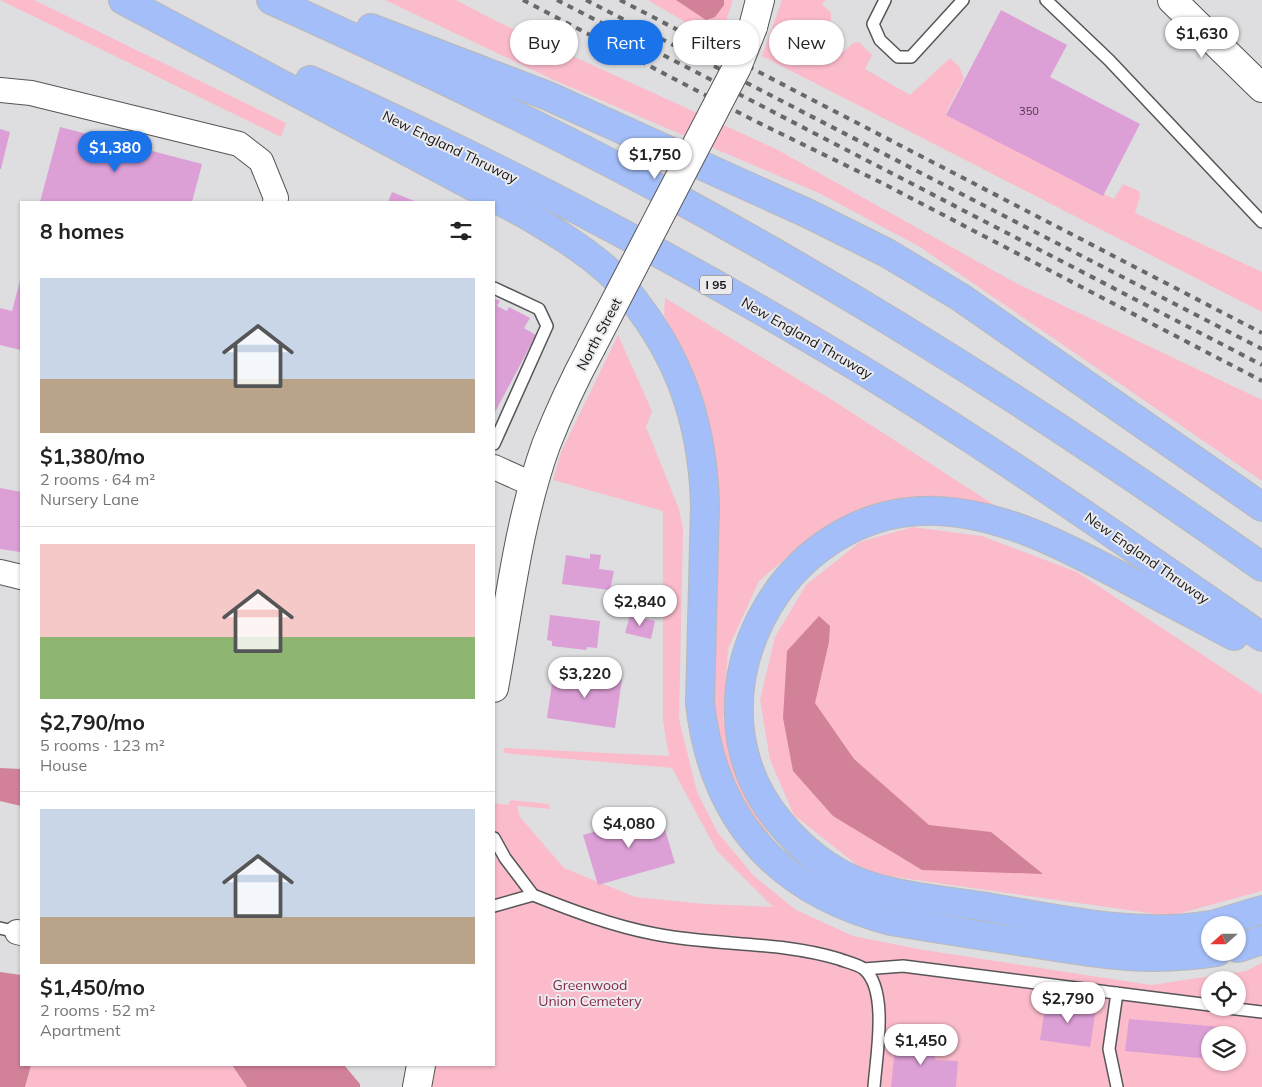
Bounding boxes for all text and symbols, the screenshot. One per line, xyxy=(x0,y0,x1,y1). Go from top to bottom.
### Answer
pin: $1,630 xyxy=(1161,17,1243,59)
chip: Buy xyxy=(510,20,578,65)
chip: Rent xyxy=(588,20,663,65)
chip: Filters xyxy=(673,20,759,65)
chip: New xyxy=(769,20,844,65)
text: $1,630 xyxy=(1176,23,1228,43)
house number: 350 xyxy=(1019,104,1039,118)
street label: New England Thruway xyxy=(379,106,521,188)
pin: $1,380 xyxy=(74,130,156,173)
text: $1,380 xyxy=(89,137,141,157)
pin: $1,750 xyxy=(614,138,696,180)
text: $1,750 xyxy=(629,144,681,164)
icon: filters xyxy=(447,217,475,245)
text: 8 homes xyxy=(40,218,124,244)
road number: I 95 xyxy=(700,276,732,294)
street label: New England Thruway xyxy=(738,293,876,383)
street label: North Street xyxy=(572,295,626,373)
icon: home xyxy=(213,311,303,401)
text: $1,380/mo xyxy=(40,443,145,469)
text: 2 rooms · 64 m² xyxy=(40,469,155,489)
text: Nursery Lane xyxy=(40,489,139,509)
street label: New England Thruway xyxy=(1081,508,1213,608)
icon: home xyxy=(213,576,303,666)
pin: $2,840 xyxy=(599,584,681,627)
text: $2,840 xyxy=(614,591,666,611)
pin: $3,220 xyxy=(544,656,626,699)
text: $3,220 xyxy=(559,663,611,683)
text: $2,790/mo xyxy=(40,709,145,735)
text: 5 rooms · 123 m² xyxy=(40,735,165,755)
text: House xyxy=(40,755,87,775)
pin: $4,080 xyxy=(588,806,670,849)
text: $4,080 xyxy=(603,813,655,833)
icon: home xyxy=(213,841,303,931)
north arrow xyxy=(1201,916,1246,961)
map controls xyxy=(1201,916,1246,1071)
button: locate xyxy=(1201,971,1246,1016)
text: $1,450/mo xyxy=(40,974,145,1000)
park label: Greenwood Union Cemetery xyxy=(538,976,642,1010)
pin: $2,790 xyxy=(1027,982,1109,1024)
text: $2,790 xyxy=(1042,988,1094,1008)
text: 2 rooms · 52 m² xyxy=(40,1000,155,1020)
text: Apartment xyxy=(40,1020,121,1040)
pin: $1,450 xyxy=(880,1024,962,1066)
button: layers xyxy=(1201,1026,1246,1071)
text: $1,450 xyxy=(895,1030,947,1050)

